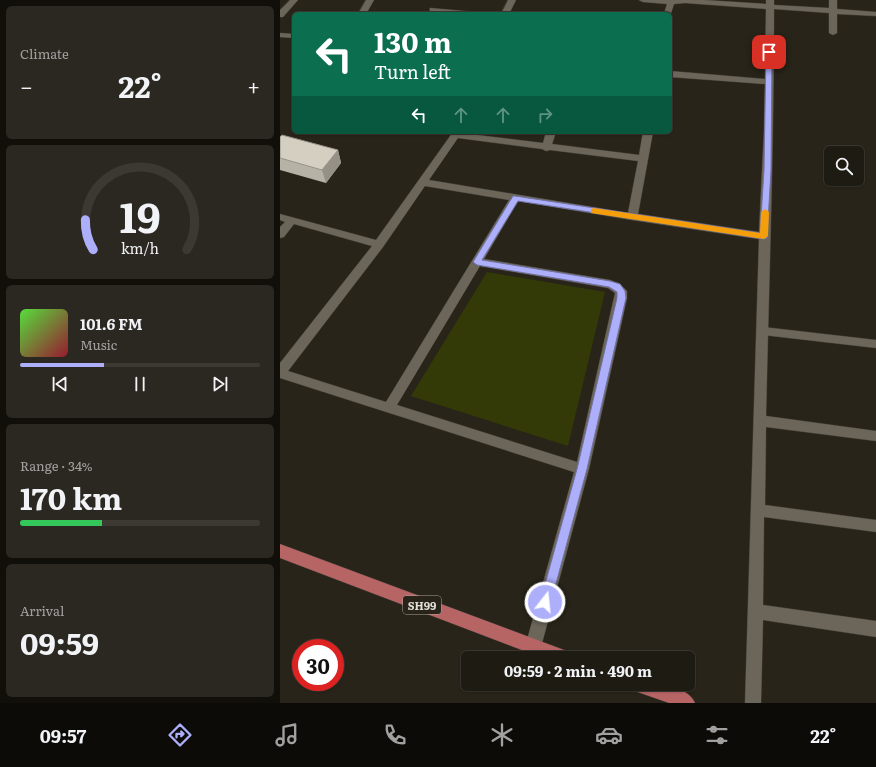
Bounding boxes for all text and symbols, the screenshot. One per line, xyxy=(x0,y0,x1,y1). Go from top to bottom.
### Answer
text: 130 m xyxy=(374,20,452,62)
icon: left xyxy=(308,28,360,80)
pin xyxy=(752,35,786,69)
icon: arrive xyxy=(758,41,780,63)
text: Climate xyxy=(20,44,69,63)
text: Turn left xyxy=(374,58,451,85)
text: 22° xyxy=(118,63,162,107)
text: − xyxy=(20,69,33,102)
text: + xyxy=(247,69,260,102)
icon: left xyxy=(408,104,430,126)
icon: ahead xyxy=(450,104,472,126)
icon: ahead xyxy=(492,104,514,126)
icon: right xyxy=(534,104,556,126)
map controls xyxy=(824,146,864,186)
button: search xyxy=(824,146,864,186)
text: 19 xyxy=(119,184,161,246)
text: km/h xyxy=(121,237,160,258)
text: 101.6 FM xyxy=(80,312,143,335)
text: Music xyxy=(80,335,117,354)
icon: previous xyxy=(49,373,71,395)
icon: pause xyxy=(129,373,151,395)
icon: next xyxy=(209,373,231,395)
text: Range · 34% xyxy=(20,456,93,475)
text: 170 km xyxy=(20,475,122,519)
position arrow xyxy=(524,581,566,623)
road number: SH99 xyxy=(403,596,441,614)
text: Arrival xyxy=(20,601,64,620)
text: 09:59 xyxy=(20,620,99,664)
speed limit sign: 30 xyxy=(292,639,344,691)
text: 09:59 · 2 min · 490 m xyxy=(504,659,652,682)
icon: directions xyxy=(166,721,194,749)
icon: music xyxy=(273,721,301,749)
icon: phone xyxy=(381,721,409,749)
icon: climate xyxy=(488,721,516,749)
icon: car xyxy=(595,721,623,749)
icon: filters xyxy=(703,721,731,749)
text: 09:57 xyxy=(40,722,86,749)
text: 22° xyxy=(810,722,836,749)

